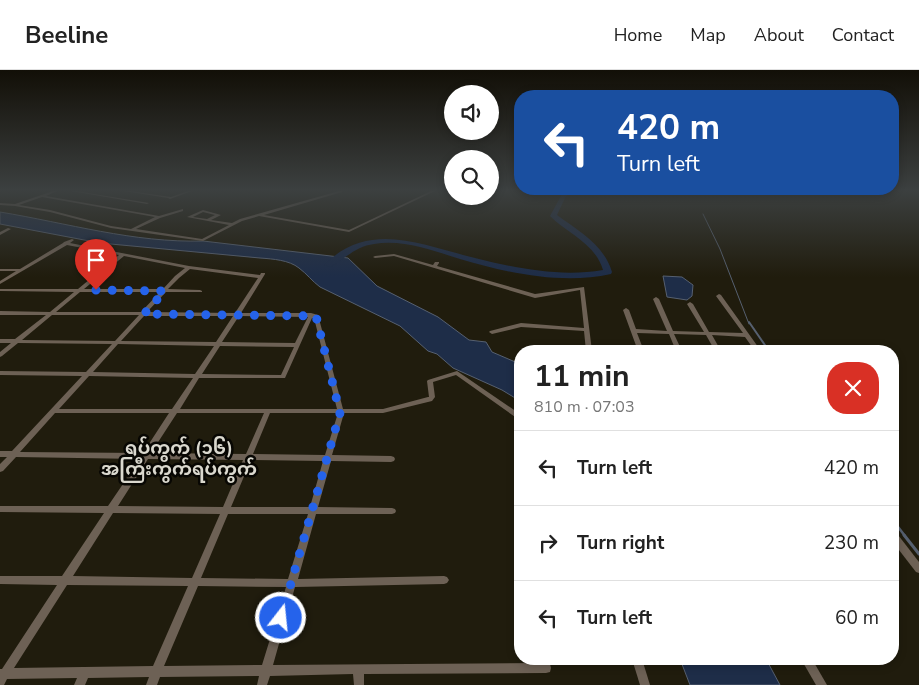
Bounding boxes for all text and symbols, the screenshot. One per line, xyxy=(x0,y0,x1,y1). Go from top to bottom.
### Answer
text: Beeline xyxy=(25,19,108,51)
text: Home xyxy=(614,23,662,47)
text: Map xyxy=(690,23,726,47)
text: About xyxy=(754,23,804,47)
text: Contact xyxy=(832,23,894,47)
map controls xyxy=(444,85,499,205)
button: sound xyxy=(444,85,499,140)
text: 420 m xyxy=(617,104,720,151)
icon: left xyxy=(534,110,599,175)
text: Turn left xyxy=(617,149,700,179)
button: search xyxy=(444,150,499,205)
pin xyxy=(75,239,117,290)
icon: arrive xyxy=(82,246,110,274)
text: 11 min xyxy=(534,356,630,397)
button: close xyxy=(827,362,879,414)
text: 810 m · 07:03 xyxy=(534,396,635,418)
district label: ရပ်ကွက် (၁၆) အကြီးကွက်ရပ်ကွက် xyxy=(101,436,257,483)
icon: left xyxy=(534,454,562,482)
text: Turn left xyxy=(577,455,652,481)
text: 420 m xyxy=(824,455,879,481)
icon: right xyxy=(534,529,562,557)
text: Turn right xyxy=(577,530,664,556)
text: 230 m xyxy=(824,530,879,556)
position arrow xyxy=(254,591,306,643)
icon: left xyxy=(534,604,562,632)
text: Turn left xyxy=(577,605,652,631)
text: 60 m xyxy=(835,605,879,631)

